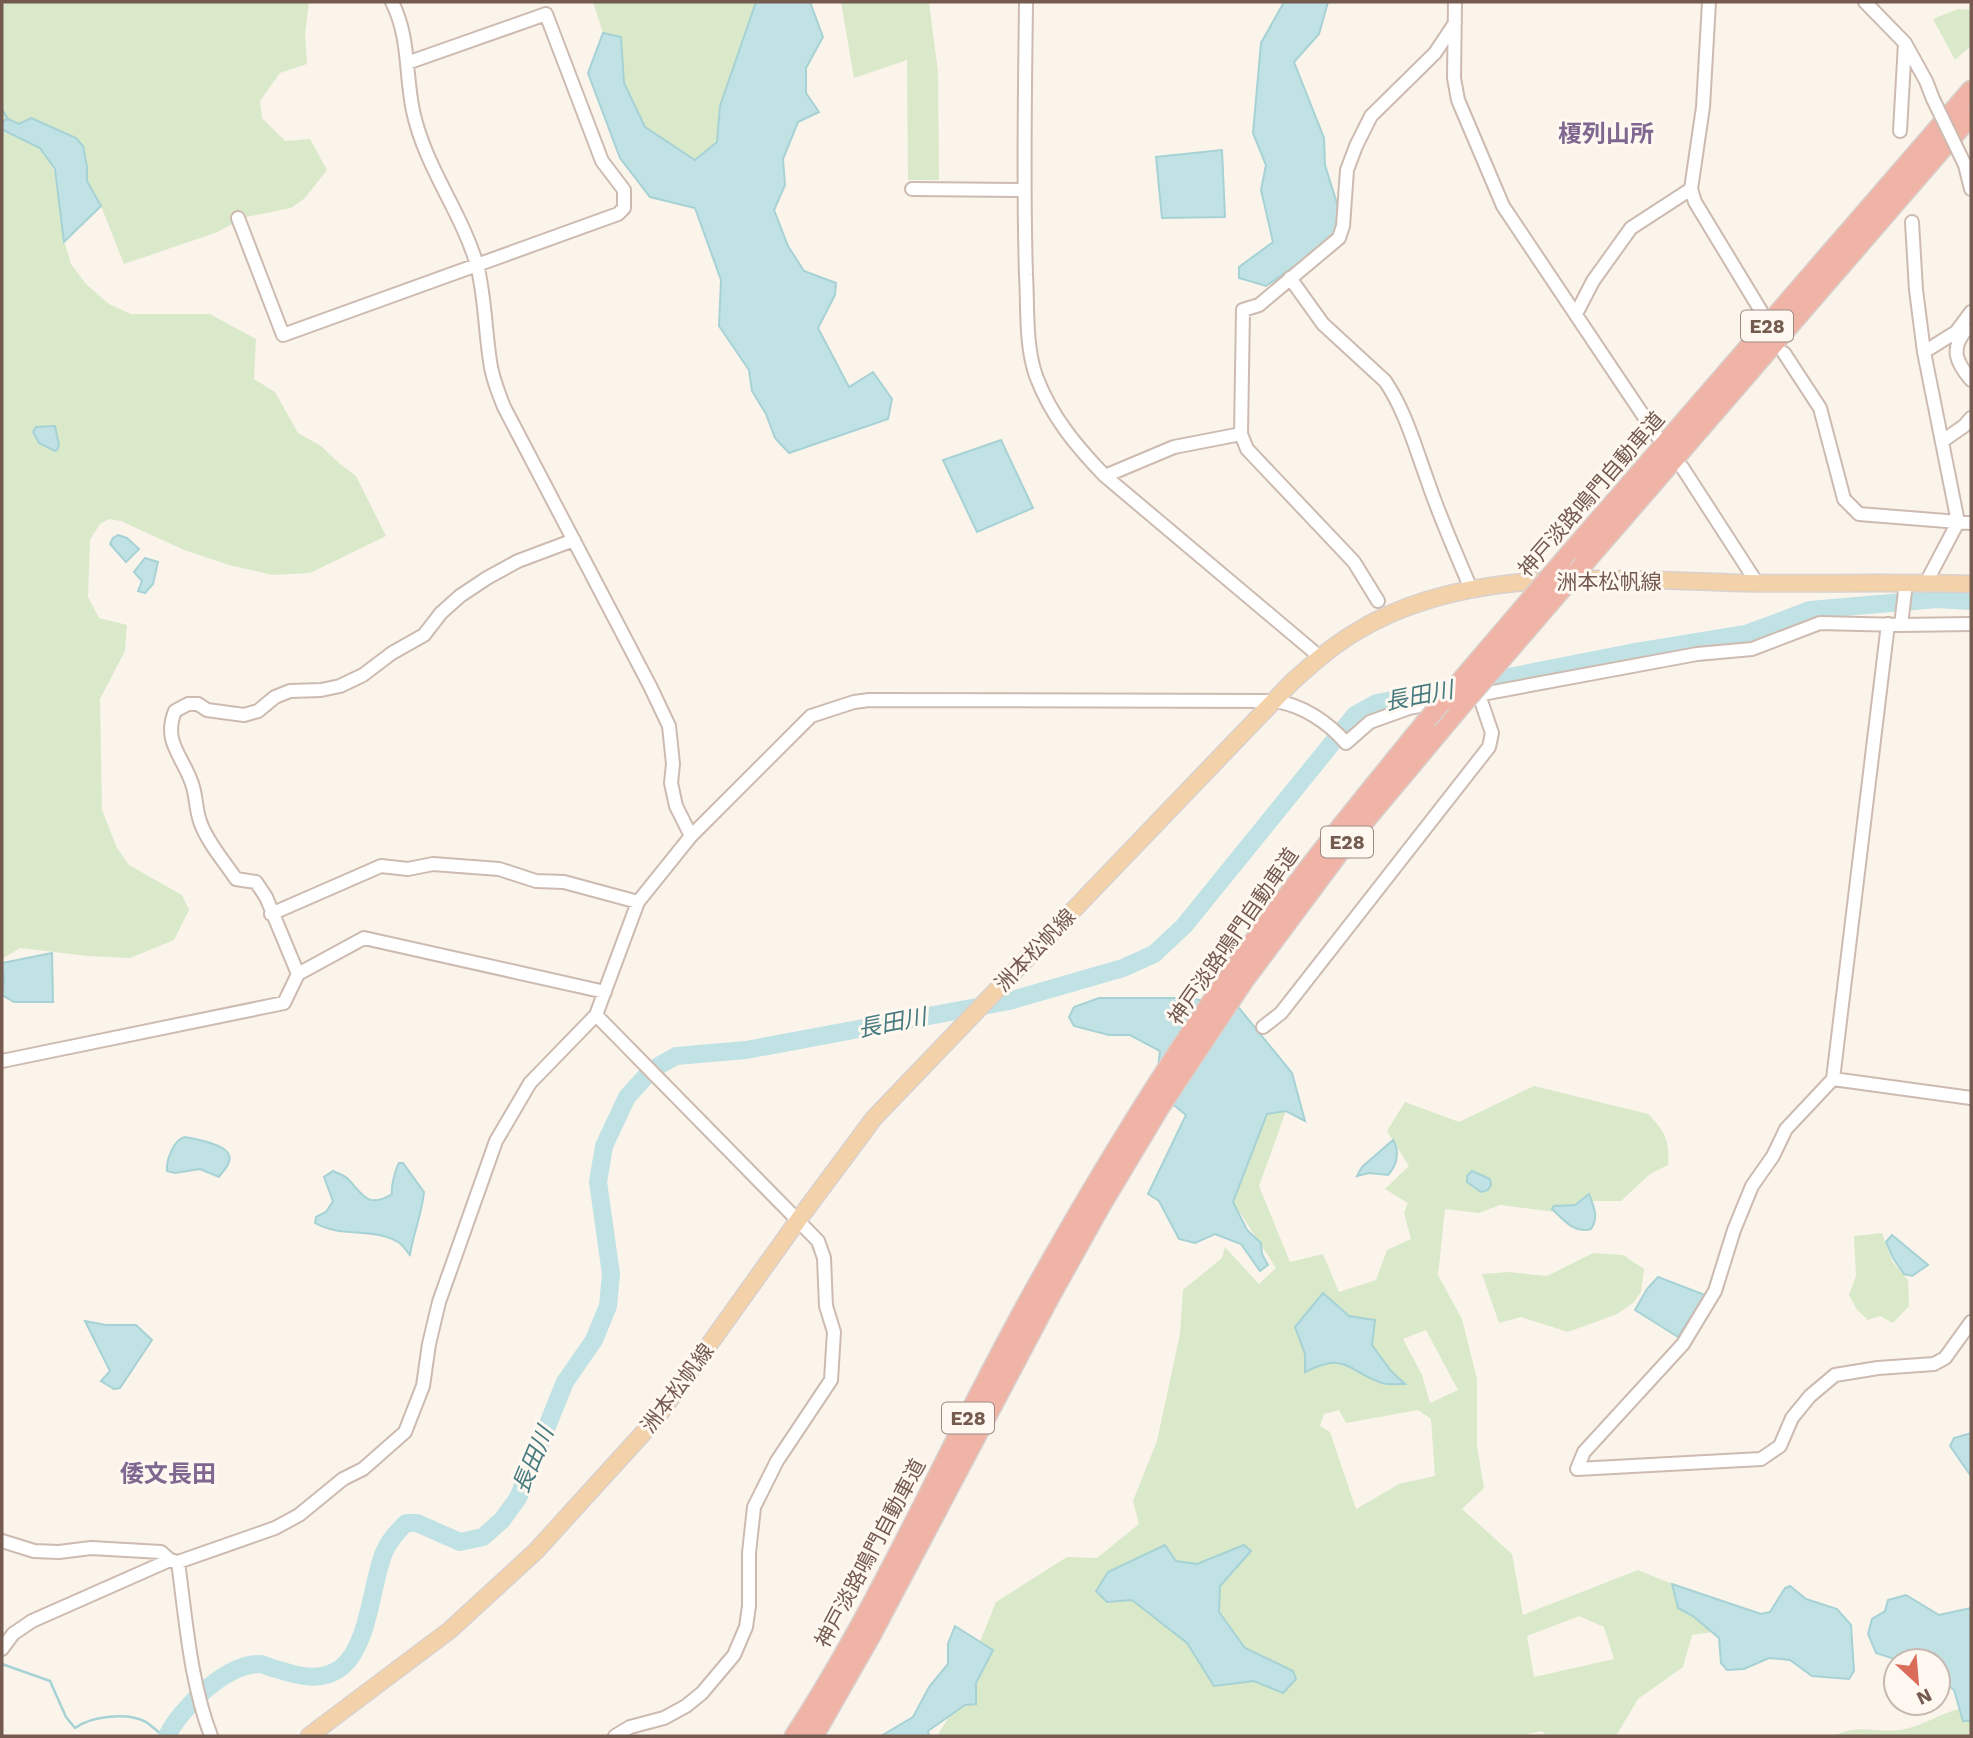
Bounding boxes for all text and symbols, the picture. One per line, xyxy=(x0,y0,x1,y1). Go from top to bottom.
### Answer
district label: 榎列山所 xyxy=(1558,120,1654,148)
road number: E28 xyxy=(1741,310,1793,342)
street label: 神戸淡路鳴門自動車道 xyxy=(1513,407,1669,581)
street label: 洲本松帆線 xyxy=(1557,569,1662,594)
water label: 長田川 xyxy=(1383,676,1458,716)
road number: E28 xyxy=(1321,827,1373,858)
street label: 神戸淡路鳴門自動車道 xyxy=(1163,843,1303,1029)
street label: 洲本松帆線 xyxy=(990,904,1080,996)
water label: 長田川 xyxy=(856,1003,931,1043)
street label: 洲本松帆線 xyxy=(635,1339,719,1437)
road number: E28 xyxy=(942,1402,994,1434)
water label: 長田川 xyxy=(507,1420,560,1497)
street label: 神戸淡路鳴門自動車道 xyxy=(810,1454,930,1652)
district label: 倭文長田 xyxy=(120,1460,216,1488)
north arrow xyxy=(1882,1647,1952,1717)
text: N xyxy=(1913,1683,1936,1710)

